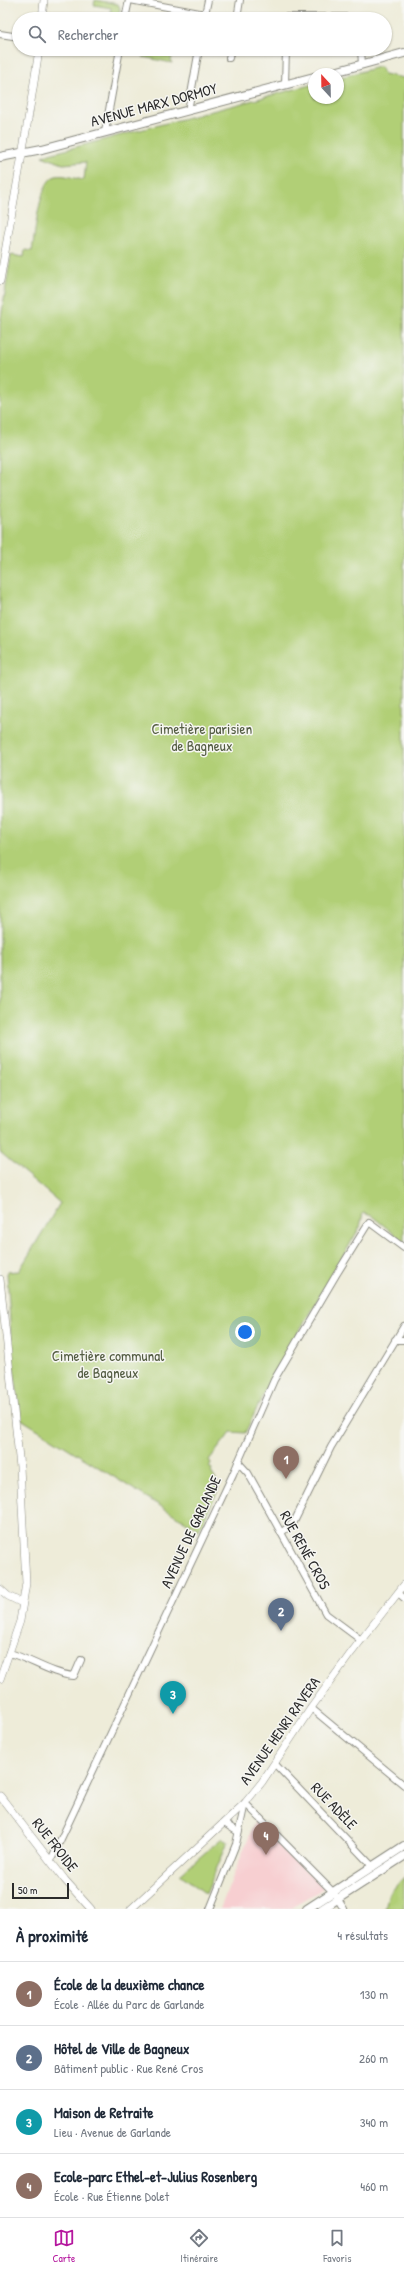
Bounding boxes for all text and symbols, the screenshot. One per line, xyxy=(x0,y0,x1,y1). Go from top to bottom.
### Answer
search box xyxy=(12,12,392,56)
icon: search xyxy=(26,23,48,45)
text: Rechercher xyxy=(58,24,119,45)
north arrow xyxy=(308,68,344,104)
street label: AVENUE MARX DORMOY xyxy=(88,77,220,132)
park label: Cimetière parisien de Bagneux xyxy=(152,718,253,756)
your location xyxy=(235,1322,255,1342)
park label: Cimetière communal de Bagneux xyxy=(52,1345,164,1383)
pin: 1 xyxy=(273,1446,299,1479)
street label: AVENUE DE GARLANDE xyxy=(155,1472,226,1591)
street label: RUE RENÉ CROS xyxy=(275,1507,336,1593)
pin: 2 xyxy=(268,1598,294,1631)
street label: AVENUE HENRI RAVERA xyxy=(234,1672,325,1789)
pin: 3 xyxy=(160,1681,186,1714)
street label: RUE ADÈLE xyxy=(307,1777,362,1834)
street label: RUE FROIDE xyxy=(28,1813,83,1876)
pin: 4 xyxy=(253,1822,279,1855)
scale bar xyxy=(12,1881,69,1900)
text: 50 m xyxy=(18,1883,38,1897)
text: À proximité xyxy=(16,1924,88,1947)
text: 4 résultats xyxy=(337,1926,388,1944)
text: École de la deuxième chance xyxy=(54,1974,205,1995)
text: 1 xyxy=(27,1985,31,2003)
text: 130 m xyxy=(360,1985,388,2003)
text: École · Allée du Parc de Garlande xyxy=(54,1995,204,2013)
text: Hôtel de Ville de Bagneux xyxy=(54,2038,189,2059)
text: 2 xyxy=(26,2049,32,2067)
text: 260 m xyxy=(359,2049,388,2067)
text: Bâtiment public · Rue René Cros xyxy=(54,2059,203,2077)
text: Maison de Retraite xyxy=(54,2102,154,2123)
text: 3 xyxy=(26,2113,32,2131)
text: 340 m xyxy=(360,2113,388,2131)
text: Lieu · Avenue de Garlande xyxy=(54,2123,171,2141)
text: Ecole-parc Ethel-et-Julius Rosenberg xyxy=(54,2166,257,2187)
text: 4 xyxy=(27,2177,31,2195)
text: 460 m xyxy=(360,2177,388,2195)
text: École · Rue Étienne Dolet xyxy=(54,2187,169,2205)
tab: Carte xyxy=(53,2227,75,2265)
tab: Itinéraire xyxy=(180,2227,218,2265)
tab: Favoris xyxy=(323,2227,351,2265)

